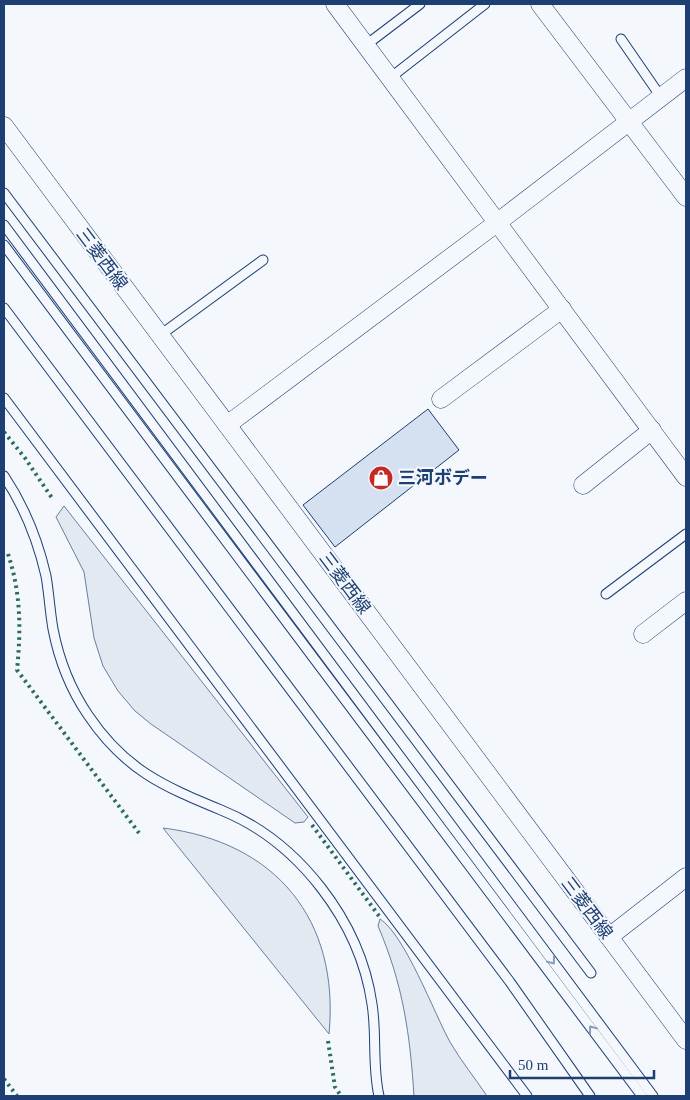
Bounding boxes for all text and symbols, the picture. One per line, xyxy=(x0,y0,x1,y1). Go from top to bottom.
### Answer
street label: 三菱西線 xyxy=(72,224,132,294)
shop icon: 三河ボデー xyxy=(368,465,394,491)
place label: 三河ボデー xyxy=(398,468,488,488)
street label: 三菱西線 xyxy=(315,548,375,618)
street label: 三菱西線 xyxy=(557,873,617,943)
one-way arrow xyxy=(546,955,555,964)
one-way arrow xyxy=(589,1026,597,1035)
scale bar xyxy=(510,1048,654,1080)
text: 50 m xyxy=(518,1057,549,1073)

